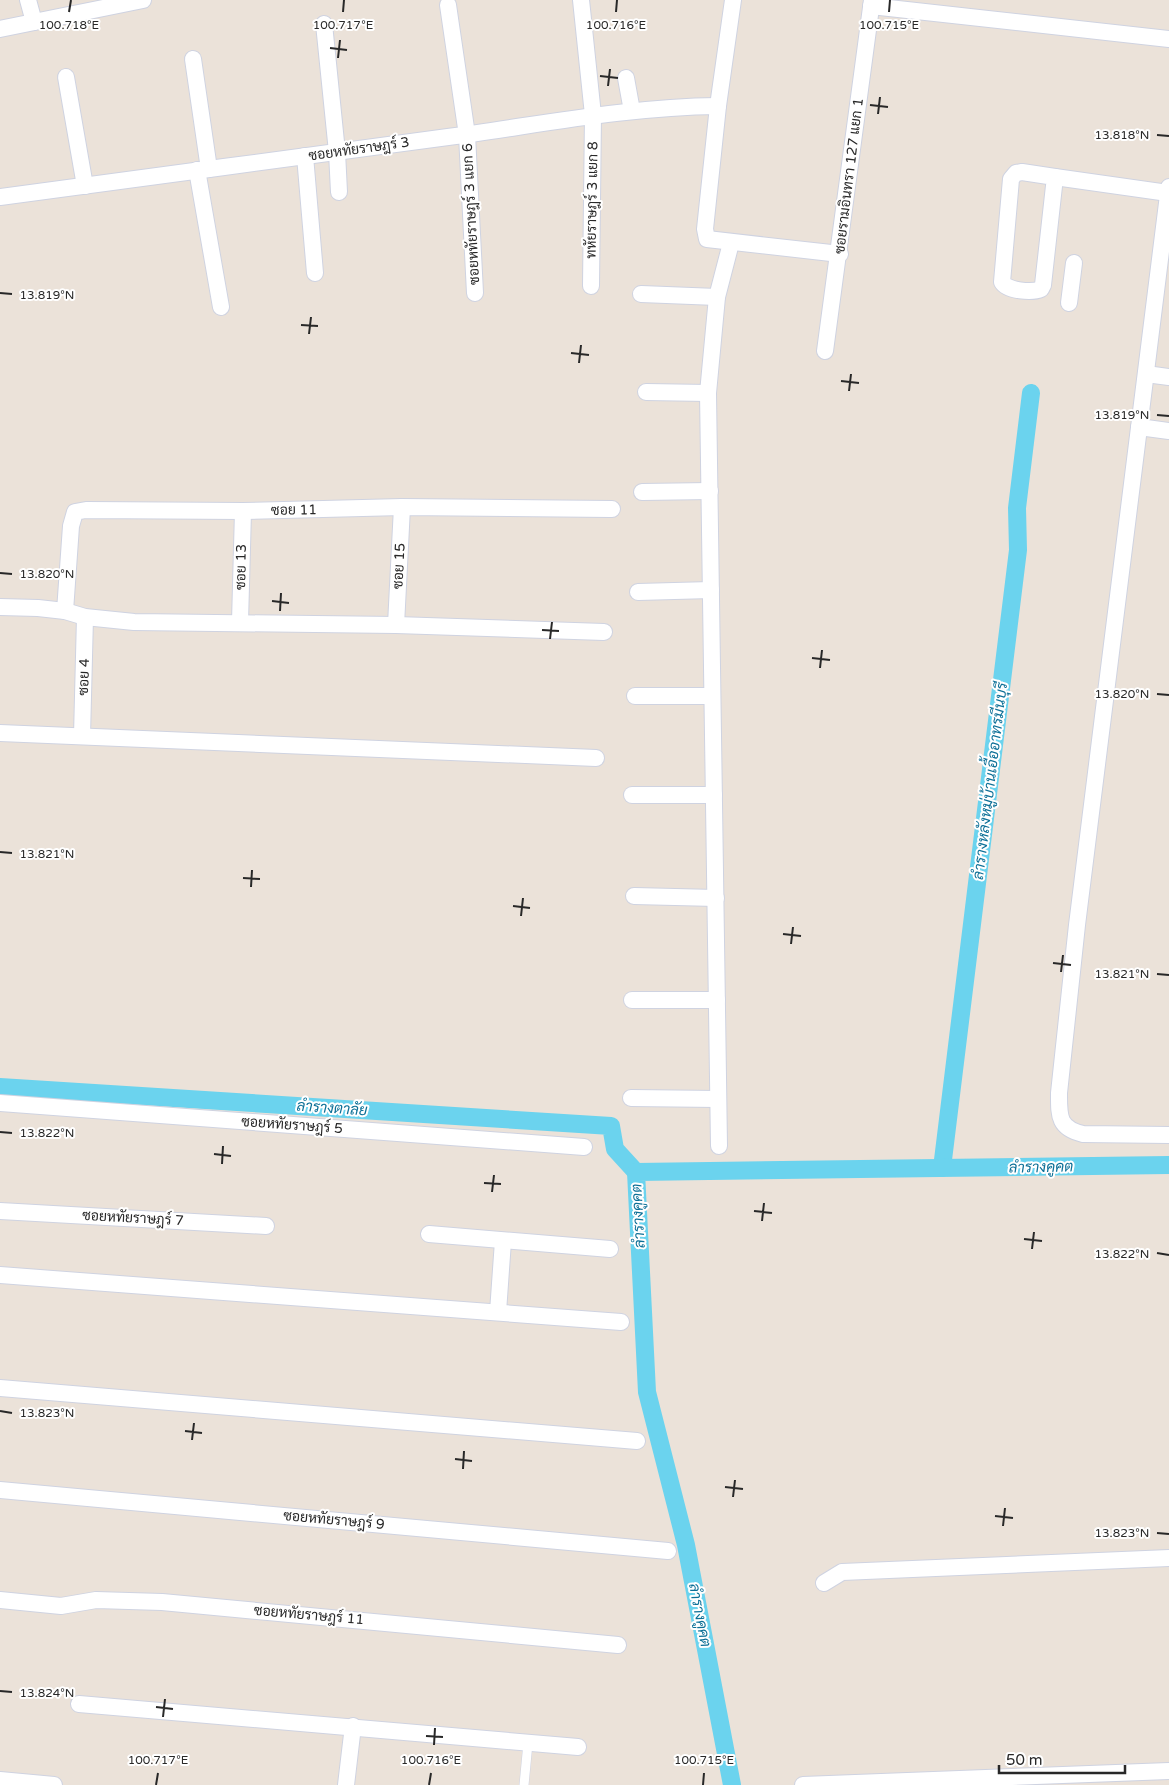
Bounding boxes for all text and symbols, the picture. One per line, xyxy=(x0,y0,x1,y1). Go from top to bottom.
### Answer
text: 100.718°E xyxy=(39,18,100,32)
text: 100.717°E xyxy=(313,18,374,32)
text: 100.716°E xyxy=(586,18,646,32)
text: 100.715°E xyxy=(859,18,919,32)
street label: ซอยรามอินทรา 127 แยก 1 xyxy=(831,97,867,255)
text: 13.818°N xyxy=(1095,128,1149,142)
street label: ซอยหทัยราษฎร์ 3 xyxy=(307,133,411,164)
street label: ทหัยราษฎร์ 3 แยก 8 xyxy=(581,141,602,259)
street label: ซอยหทัยราษฎร์ 3 แยก 6 xyxy=(458,142,483,285)
text: 13.819°N xyxy=(20,288,74,302)
text: 13.819°N xyxy=(1095,408,1149,422)
street label: ซอย 11 xyxy=(271,501,317,519)
street label: ซอย 15 xyxy=(389,543,409,589)
street label: ซอย 13 xyxy=(232,544,250,590)
text: 13.820°N xyxy=(20,567,74,581)
street label: ซอย 4 xyxy=(75,658,93,696)
water label: ลำรางหลังหมู่บ้านเอื้ออาทรมีนบุรี xyxy=(963,680,1013,881)
text: 13.820°N xyxy=(1095,687,1149,701)
text: 13.821°N xyxy=(20,847,74,861)
text: 13.821°N xyxy=(1095,967,1149,981)
water label: ลำรางตาลัย xyxy=(296,1097,368,1119)
street label: ซอยหทัยราษฎร์ 5 xyxy=(241,1112,343,1137)
text: 13.822°N xyxy=(20,1126,74,1140)
water label: ลำรางคูคต xyxy=(1009,1157,1073,1178)
water label: ลำรางคูคต xyxy=(627,1183,650,1249)
street label: ซอยหทัยราษฎร์ 7 xyxy=(82,1206,184,1229)
text: 13.822°N xyxy=(1095,1247,1149,1261)
text: 13.823°N xyxy=(20,1406,74,1420)
street label: ซอยหทัยราษฎร์ 9 xyxy=(283,1506,386,1533)
text: 13.823°N xyxy=(1095,1526,1149,1540)
water label: ลำรางคูคต xyxy=(684,1582,715,1649)
street label: ซอยหทัยราษฎร์ 11 xyxy=(253,1601,365,1628)
text: 13.824°N xyxy=(20,1686,74,1700)
scale bar xyxy=(999,1742,1125,1774)
text: 50 m xyxy=(1006,1751,1043,1769)
text: 100.717°E xyxy=(128,1753,189,1767)
text: 100.716°E xyxy=(401,1753,461,1767)
text: 100.715°E xyxy=(674,1753,734,1767)

